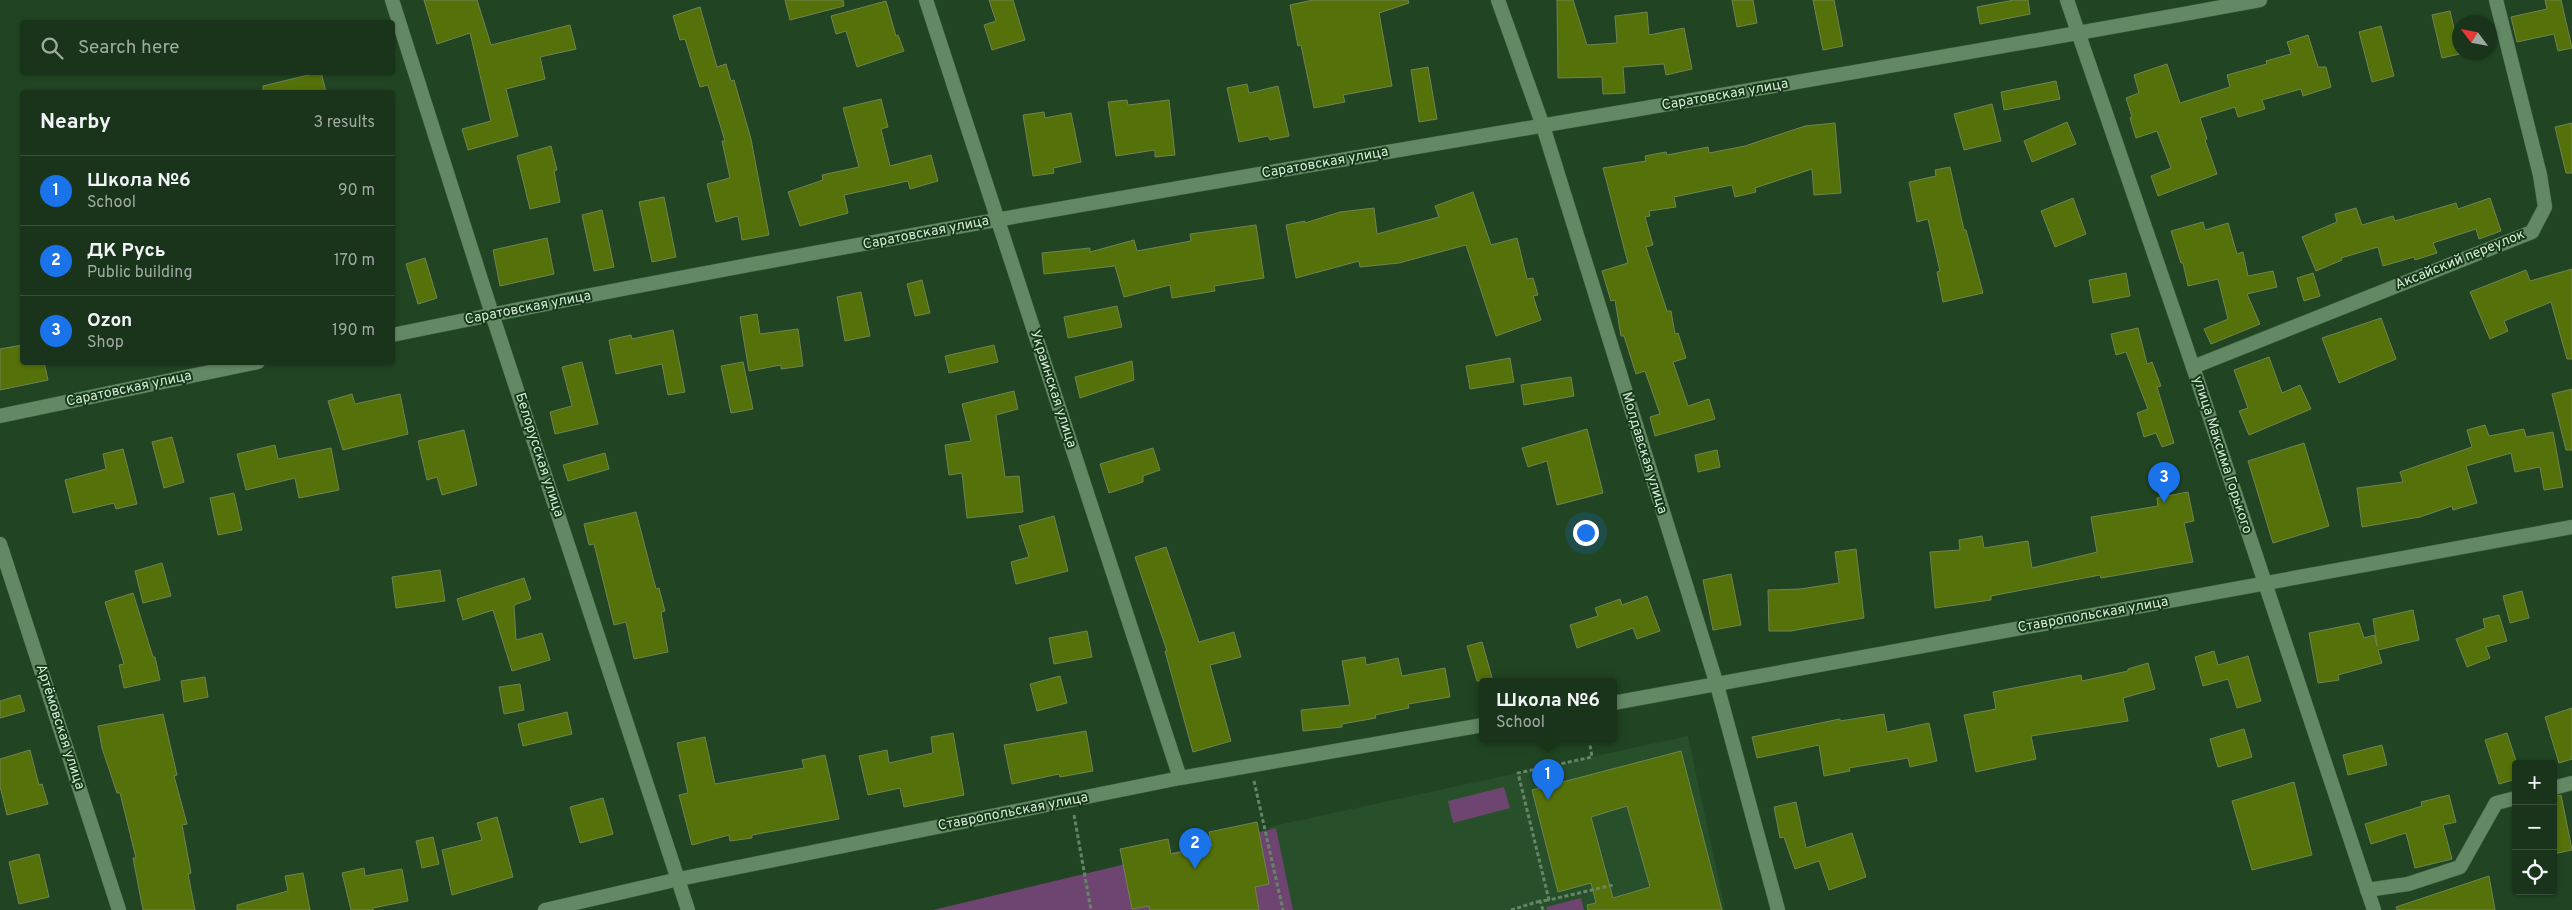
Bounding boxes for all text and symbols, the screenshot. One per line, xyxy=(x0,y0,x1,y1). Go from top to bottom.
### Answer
north arrow xyxy=(2452,15,2497,60)
search box xyxy=(20,20,395,75)
icon: search xyxy=(38,34,66,62)
text: Search here xyxy=(78,36,180,60)
street label: Саратовская улица xyxy=(1661,76,1789,114)
text: Nearby xyxy=(40,109,111,136)
text: 3 results xyxy=(313,113,375,133)
street label: Саратовская улица xyxy=(1261,144,1389,182)
text: Школа №6 xyxy=(87,169,191,193)
text: 1 xyxy=(53,181,59,201)
text: 90 m xyxy=(338,181,375,201)
text: School xyxy=(87,193,136,213)
street label: Саратовская улица xyxy=(862,212,990,254)
street label: Аксайский переулок xyxy=(2393,226,2527,294)
text: ДК Русь xyxy=(87,239,166,263)
text: 2 xyxy=(51,251,61,271)
text: 170 m xyxy=(334,251,375,271)
text: Public building xyxy=(87,263,192,283)
street label: Саратовская улица xyxy=(464,287,592,329)
text: Ozon xyxy=(87,309,132,333)
text: 3 xyxy=(51,321,61,341)
text: 190 m xyxy=(332,321,375,341)
street label: Украинская улица xyxy=(1026,328,1080,450)
text: Shop xyxy=(87,333,124,353)
street label: Саратовская улица xyxy=(65,367,193,411)
street label: улица Максима Горького xyxy=(2188,374,2256,536)
street label: Молдавская улица xyxy=(1617,390,1671,516)
street label: Белорусская улица xyxy=(511,391,567,519)
pin: 3 xyxy=(2148,462,2180,503)
your location xyxy=(1573,520,1599,546)
street label: Ставропольская улица xyxy=(2016,593,2170,637)
street label: Артёмовская улица xyxy=(32,662,88,792)
popup xyxy=(1479,678,1617,743)
text: Школа №6 xyxy=(1496,689,1600,713)
text: School xyxy=(1496,713,1545,733)
pin: 1 xyxy=(1532,759,1564,800)
map controls xyxy=(2512,760,2557,895)
button: + xyxy=(2512,760,2557,805)
street label: Ставропольская улица xyxy=(937,789,1089,835)
button: − xyxy=(2512,805,2557,850)
pin: 2 xyxy=(1179,828,1211,869)
button: locate xyxy=(2512,850,2557,895)

